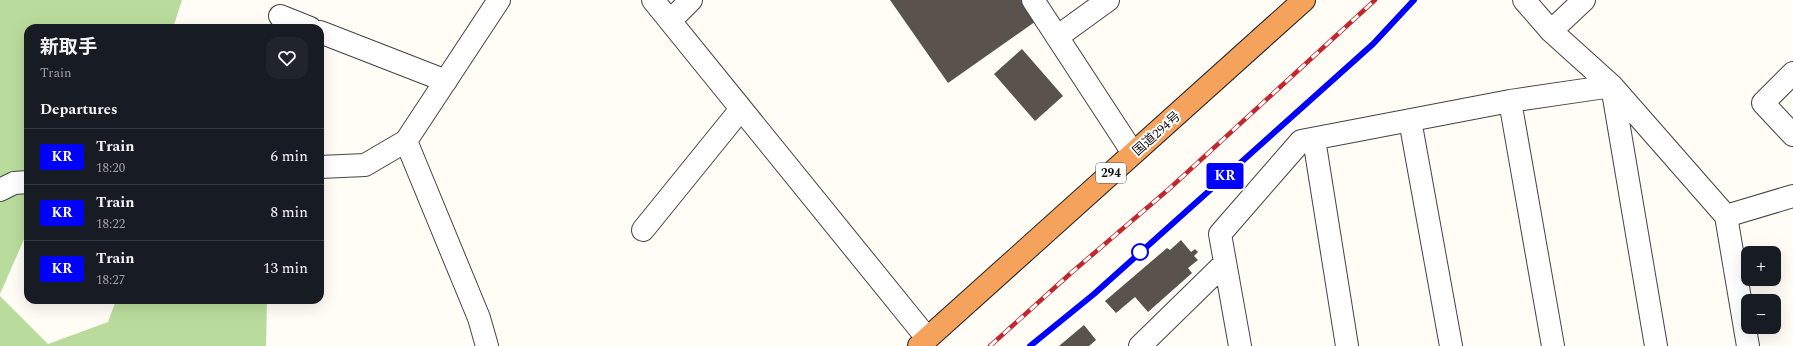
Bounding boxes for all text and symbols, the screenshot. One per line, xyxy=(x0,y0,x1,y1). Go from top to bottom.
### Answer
text: 新取手 xyxy=(40,33,97,62)
button: heart xyxy=(266,37,308,79)
text: Train xyxy=(40,63,72,83)
text: Departures xyxy=(40,98,118,121)
street label: 国道294号 xyxy=(1128,107,1185,161)
text: Train xyxy=(96,135,135,158)
text: 6 min xyxy=(270,145,308,168)
text: KR xyxy=(51,146,73,167)
text: 18:20 xyxy=(96,158,125,178)
road number: 294 xyxy=(1096,163,1126,183)
line badge: KR xyxy=(1207,163,1243,189)
text: KR xyxy=(1214,165,1236,186)
text: Train xyxy=(96,191,135,214)
text: 8 min xyxy=(270,201,308,224)
text: KR xyxy=(51,202,73,223)
text: 18:22 xyxy=(96,214,125,234)
unlabelled marker xyxy=(1131,243,1149,261)
map controls xyxy=(1741,246,1781,334)
button: + xyxy=(1741,246,1781,286)
text: Train xyxy=(96,247,135,270)
text: 13 min xyxy=(263,257,308,280)
text: KR xyxy=(51,258,73,279)
text: 18:27 xyxy=(96,270,125,290)
button: − xyxy=(1741,294,1781,334)

